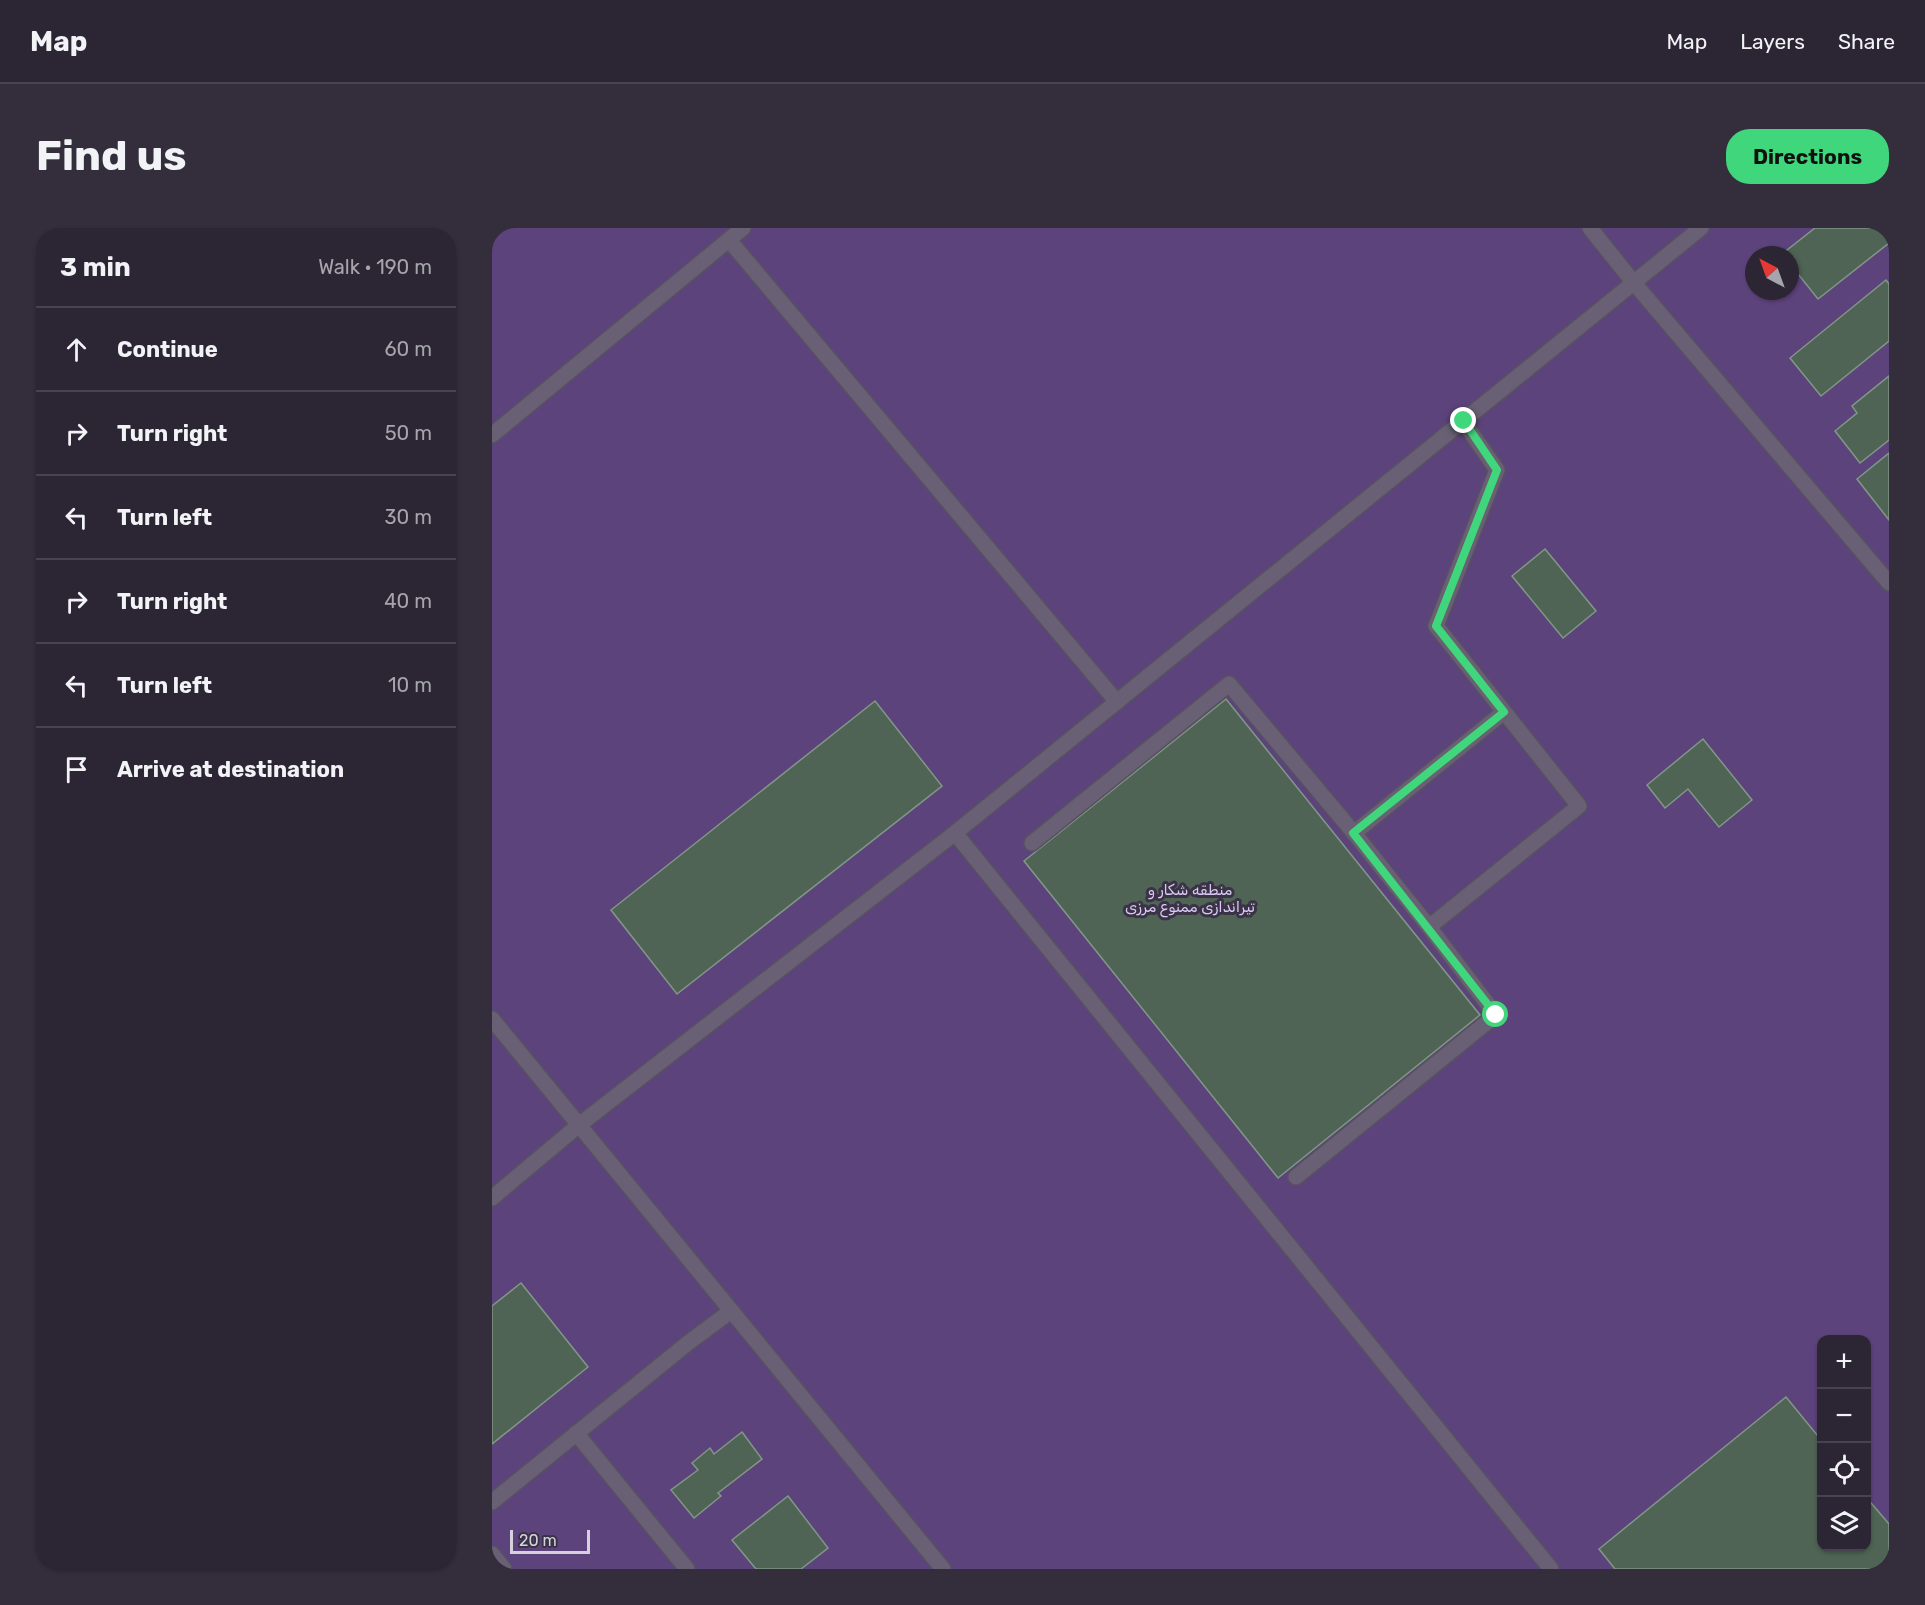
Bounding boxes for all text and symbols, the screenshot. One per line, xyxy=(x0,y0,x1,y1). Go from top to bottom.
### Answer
text: Map xyxy=(30,25,87,58)
text: Map xyxy=(1666,29,1707,54)
text: Layers xyxy=(1740,29,1805,54)
text: Share xyxy=(1838,29,1895,54)
button: Directions xyxy=(1726,129,1889,184)
text: Find us xyxy=(36,131,187,181)
north arrow xyxy=(1745,246,1799,300)
text: 3 min xyxy=(60,252,131,283)
text: Walk · 190 m xyxy=(318,255,432,279)
icon: ahead xyxy=(60,333,93,366)
text: Continue xyxy=(117,336,218,363)
text: 60 m xyxy=(385,337,432,361)
route end xyxy=(1450,407,1476,433)
icon: right xyxy=(60,417,93,450)
text: Turn right xyxy=(117,420,227,447)
text: 50 m xyxy=(385,421,432,445)
icon: left xyxy=(60,501,93,534)
text: Turn left xyxy=(117,504,212,531)
text: 30 m xyxy=(385,505,432,529)
icon: right xyxy=(60,585,93,618)
text: Turn right xyxy=(117,588,227,615)
text: 40 m xyxy=(384,589,432,613)
icon: left xyxy=(60,669,93,702)
text: Turn left xyxy=(117,672,212,699)
text: 10 m xyxy=(388,673,432,697)
icon: arrive xyxy=(60,753,93,786)
text: Arrive at destination xyxy=(117,756,344,783)
park label: منطقه شکار و تیراندازی ممنوع مرزی xyxy=(1125,881,1255,918)
route start xyxy=(1482,1001,1508,1027)
map controls xyxy=(1817,1335,1871,1551)
button: + xyxy=(1817,1335,1871,1389)
button: − xyxy=(1817,1389,1871,1443)
button: locate xyxy=(1817,1443,1871,1497)
button: layers xyxy=(1817,1497,1871,1551)
scale bar xyxy=(510,1527,590,1554)
text: 20 m xyxy=(519,1531,557,1550)

